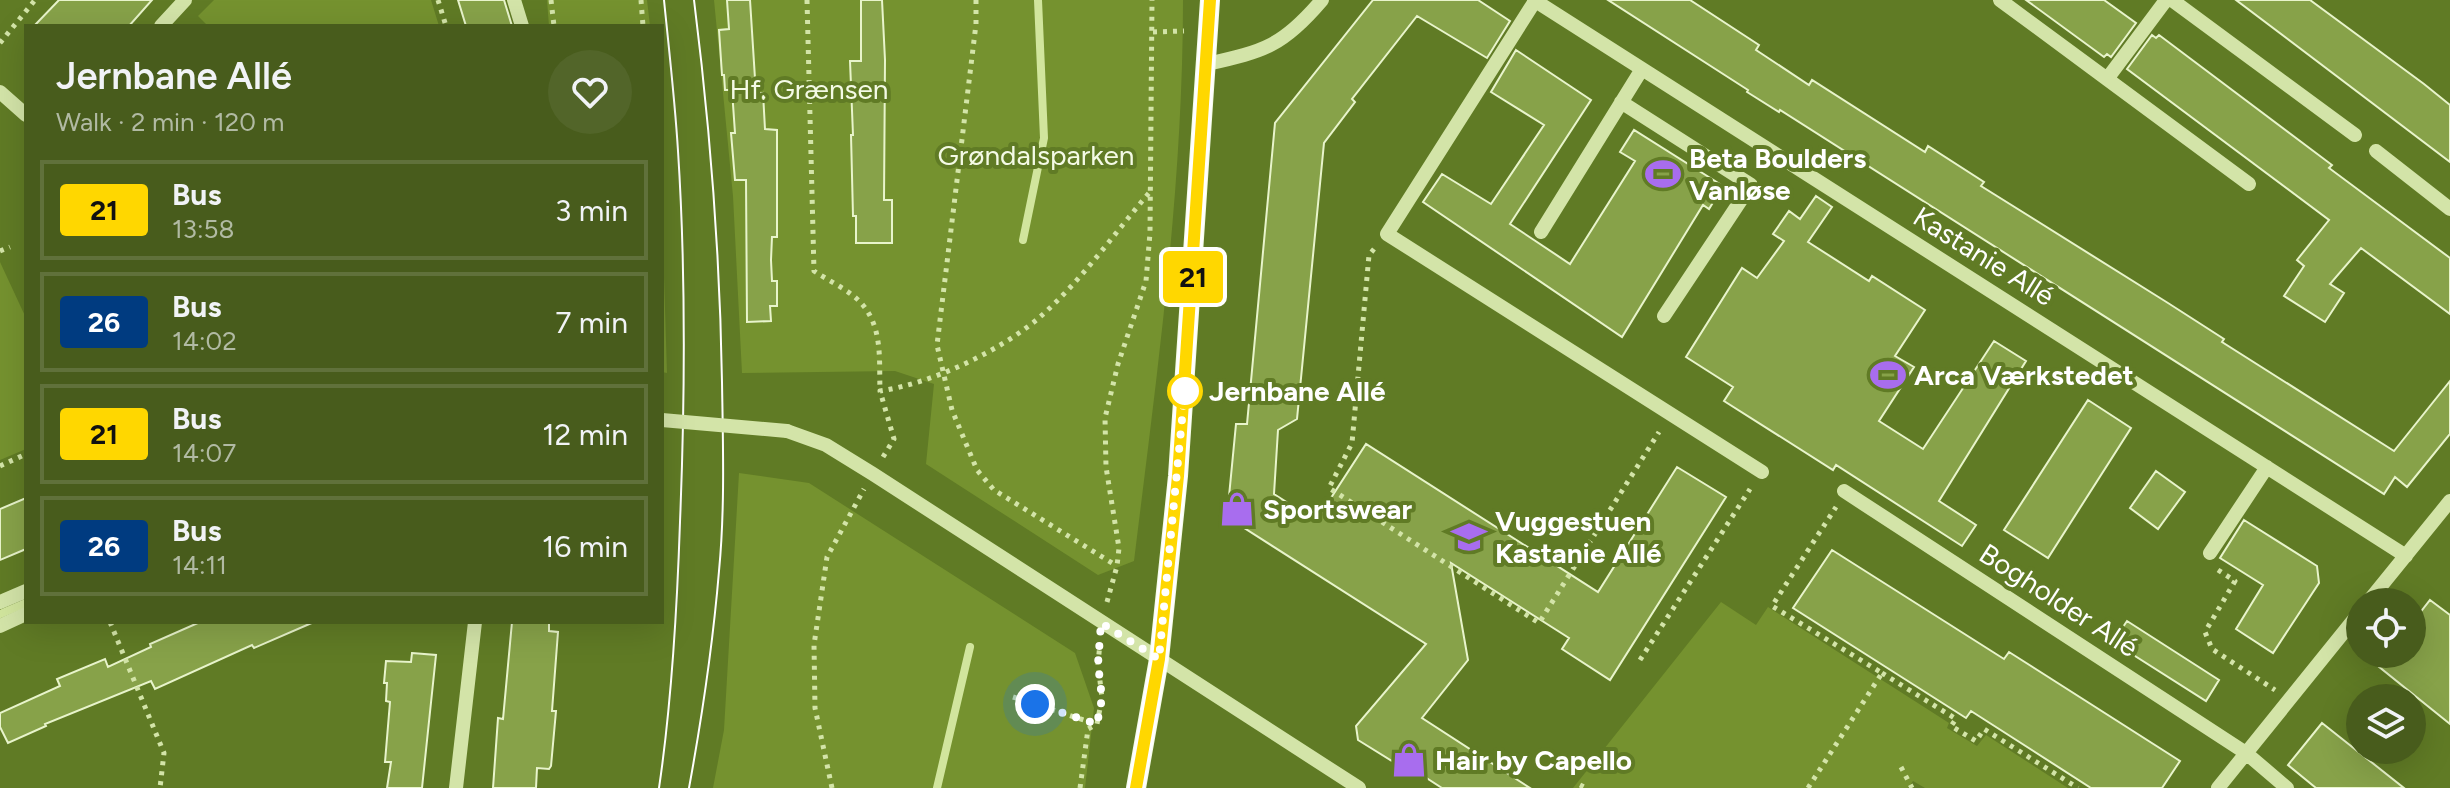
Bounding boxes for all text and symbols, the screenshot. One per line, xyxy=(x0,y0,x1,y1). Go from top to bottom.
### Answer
button: heart xyxy=(548,50,632,134)
text: Jernbane Allé xyxy=(56,53,292,99)
park label: Hf. Grænsen xyxy=(729,72,889,106)
text: Walk · 2 min · 120 m xyxy=(56,106,285,138)
park label: Grøndalsparken xyxy=(938,138,1134,172)
place label: Beta Boulders Vanløse xyxy=(1689,141,1866,207)
sports icon: Beta Boulders Vanløse xyxy=(1644,155,1682,193)
text: Bus xyxy=(172,176,221,213)
text: 3 min xyxy=(555,192,628,229)
text: 21 xyxy=(90,193,118,227)
street label: Kastanie Allé xyxy=(1907,199,2061,313)
text: 13:58 xyxy=(172,213,234,245)
line badge: 21 xyxy=(1157,251,1229,303)
text: 21 xyxy=(1179,260,1207,294)
text: Bus xyxy=(172,288,221,325)
text: 7 min xyxy=(555,304,628,341)
text: 26 xyxy=(88,305,120,339)
text: 14:02 xyxy=(172,325,237,357)
sports icon: Arca Værkstedet xyxy=(1869,356,1907,394)
place label: Arca Værkstedet xyxy=(1914,358,2134,392)
marker: Jernbane Allé xyxy=(1168,374,1202,408)
place label: Jernbane Allé xyxy=(1209,374,1386,408)
text: Bus xyxy=(172,400,221,437)
text: 12 min xyxy=(542,416,628,453)
text: 21 xyxy=(90,417,118,451)
text: 14:07 xyxy=(172,437,236,469)
shop icon: Sportswear xyxy=(1218,490,1256,528)
place label: Sportswear xyxy=(1263,492,1412,526)
place label: Vuggestuen Kastanie Allé xyxy=(1495,504,1662,570)
text: Bus xyxy=(172,512,221,549)
school or university icon: Vuggestuen Kastanie Allé xyxy=(1450,518,1488,556)
text: 16 min xyxy=(542,528,628,565)
text: 26 xyxy=(88,529,120,563)
street label: Bogholder Allé xyxy=(1973,536,2145,664)
text: 14:11 xyxy=(172,549,227,581)
map controls xyxy=(2346,588,2426,764)
button: locate xyxy=(2346,588,2426,668)
your location xyxy=(1015,684,1055,724)
button: layers xyxy=(2346,684,2426,764)
shop icon: Hair by Capello xyxy=(1390,741,1428,779)
place label: Hair by Capello xyxy=(1435,743,1632,777)

